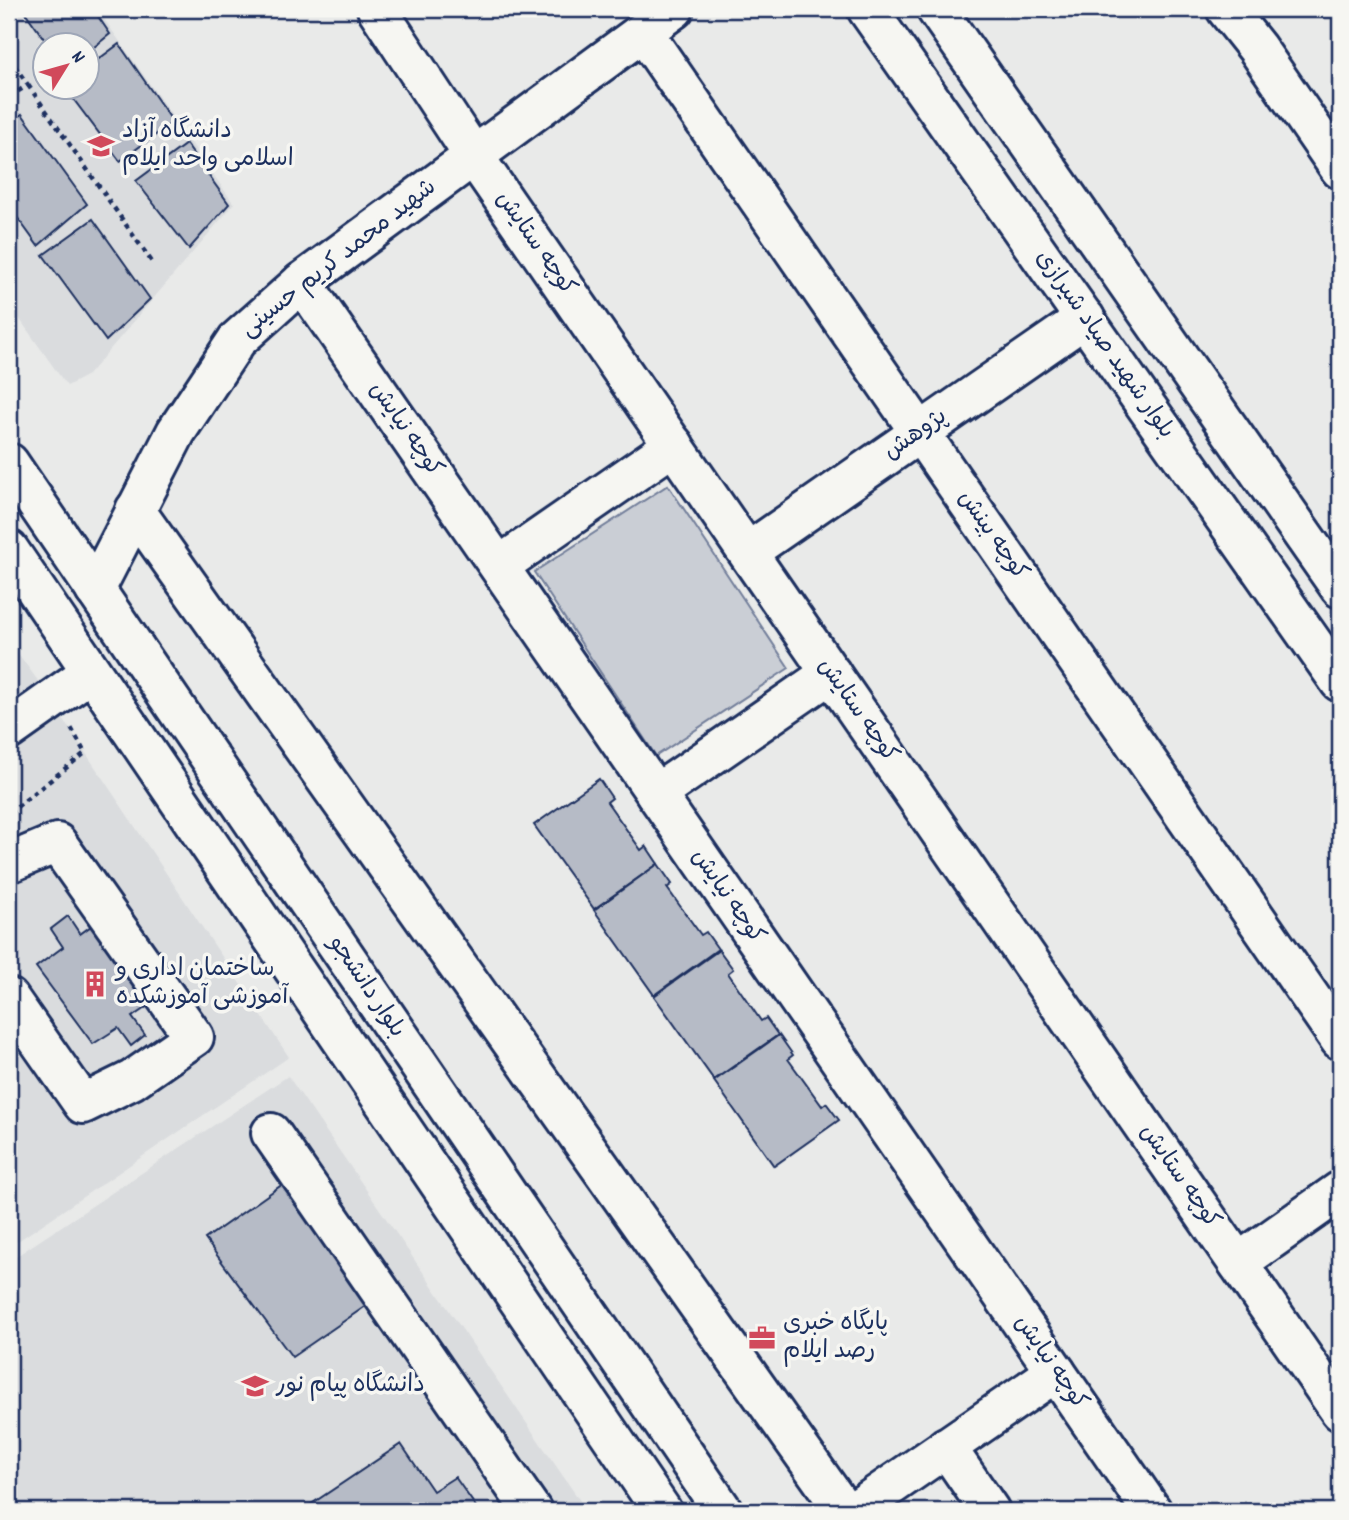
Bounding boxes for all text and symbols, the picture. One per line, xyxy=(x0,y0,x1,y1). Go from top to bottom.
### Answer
north arrow xyxy=(32,32,102,102)
text: N xyxy=(63,46,90,70)
place label: دانشگاه آزاد اسلامی واحد ایلام xyxy=(122,115,294,177)
school or university icon: دانشگاه آزاد اسلامی واحد ایلام xyxy=(86,131,116,161)
street label: شهید محمد‌ کریم حسینی xyxy=(234,172,444,346)
street label: کوچه ستایش xyxy=(486,185,584,303)
street label: بلوار شهید صیاد شیرازی xyxy=(1026,244,1182,446)
street label: كوچه نيايش xyxy=(360,375,450,485)
street label: پژوهش xyxy=(877,401,955,469)
street label: کوچه بینش xyxy=(948,484,1036,588)
street label: کوچه ستایش xyxy=(808,652,906,770)
street label: كوچه نيايش xyxy=(682,842,772,952)
street label: بلوار دانشجو xyxy=(319,928,413,1045)
place label: ساختمان اداری و آموزشی آموزشکده xyxy=(114,953,289,1015)
building icon: ساختمان اداری و آموزشی آموزشکده xyxy=(80,969,110,999)
street label: کوچه ستایش xyxy=(1130,1118,1228,1236)
place label: پایگاه خبری رصد ایلام xyxy=(783,1307,888,1369)
street label: كوچه نيايش xyxy=(1005,1308,1095,1418)
office icon: پایگاه خبری رصد ایلام xyxy=(747,1323,777,1353)
place label: دانشگاه پیام نور xyxy=(275,1369,425,1403)
school or university icon: دانشگاه پیام نور xyxy=(240,1371,270,1401)

